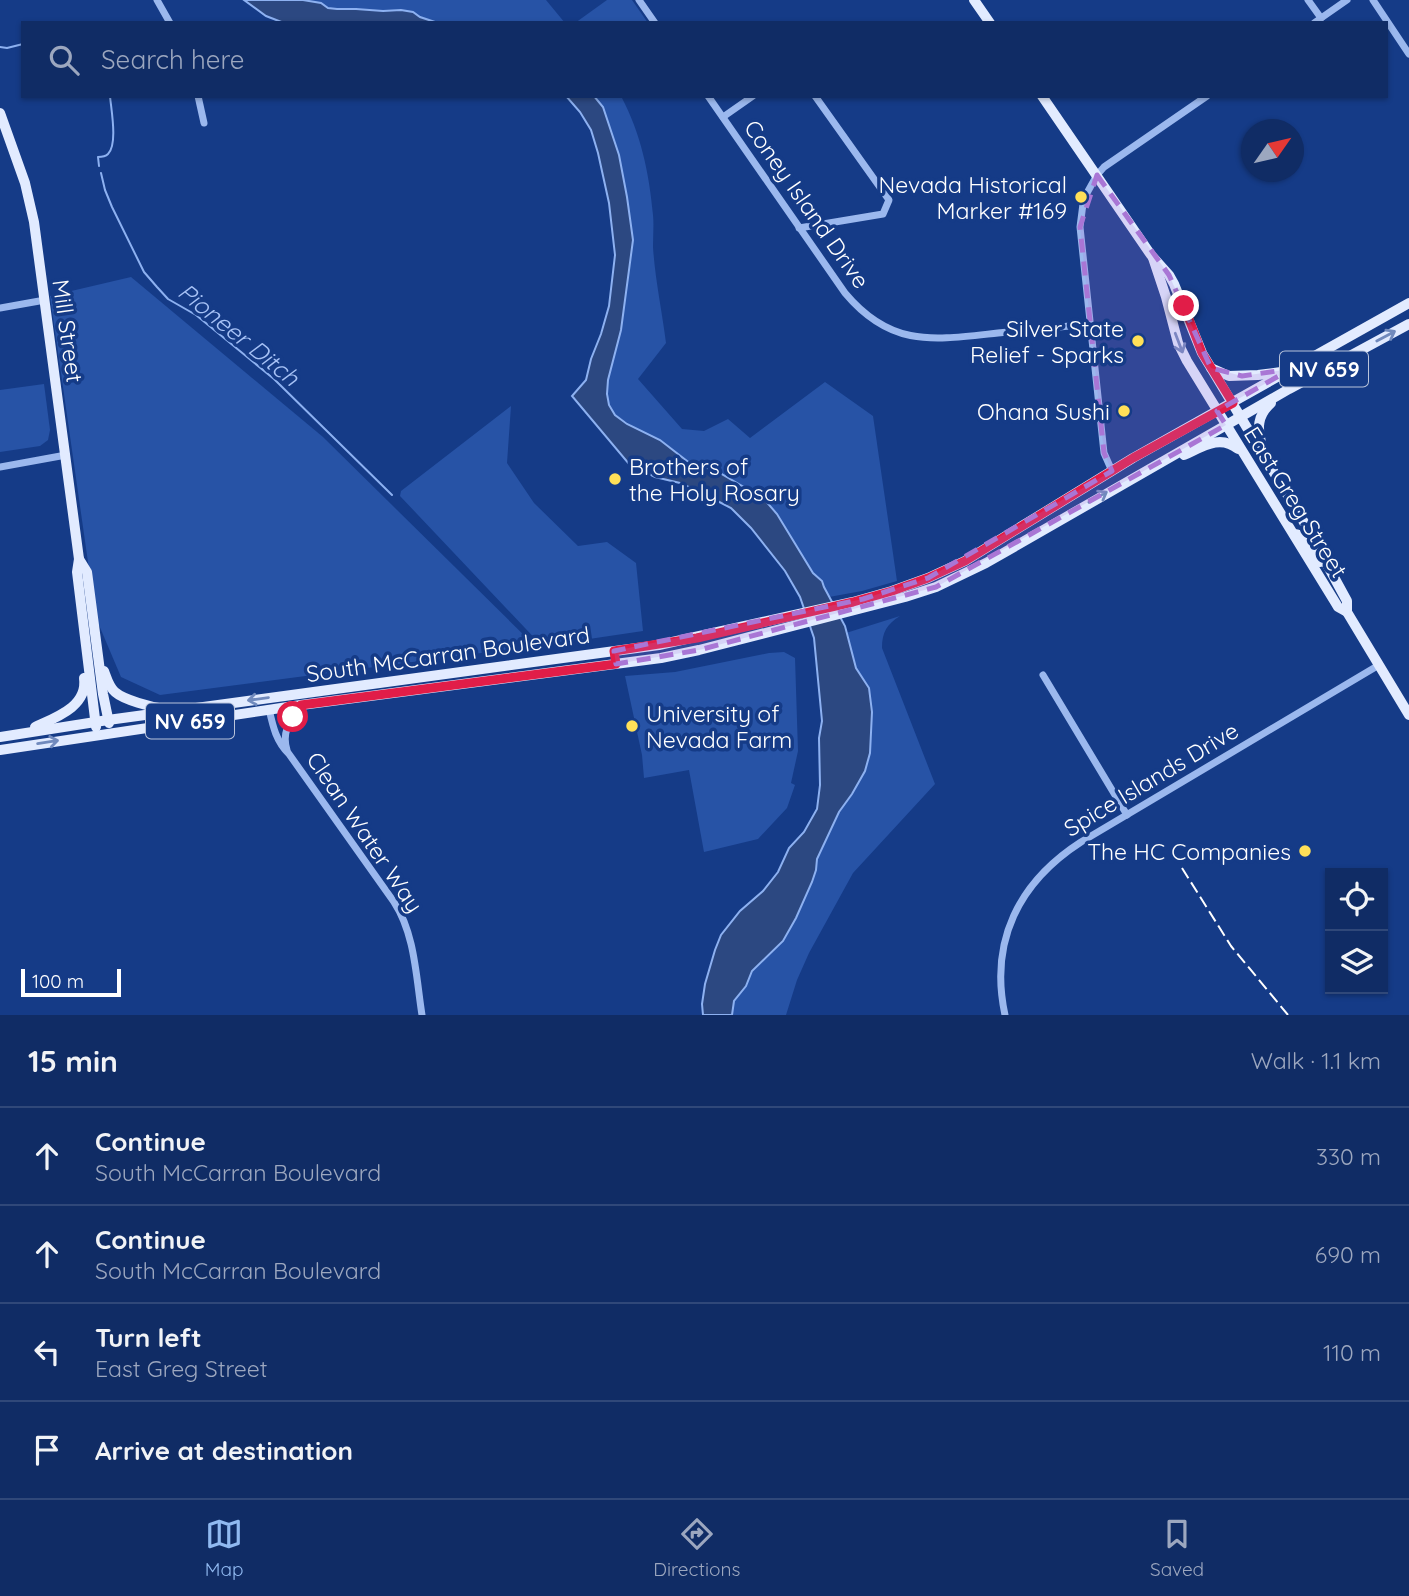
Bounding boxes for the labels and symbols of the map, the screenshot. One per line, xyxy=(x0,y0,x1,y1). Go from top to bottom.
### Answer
street label: Coney Island Drive xyxy=(738,114,876,294)
north arrow xyxy=(1241,119,1304,182)
place label: Nevada Historical Marker #169 xyxy=(878,170,1067,225)
marker: Nevada Historical Marker #169 xyxy=(1073,189,1089,205)
water label: Pioneer Ditch xyxy=(172,276,306,392)
street label: Mill Street xyxy=(46,278,90,385)
route end xyxy=(1168,290,1199,321)
place label: Silver State Relief - Sparks xyxy=(970,314,1124,369)
one-way arrow xyxy=(1376,329,1396,343)
one-way arrow xyxy=(1173,332,1186,353)
marker: Silver State Relief - Sparks xyxy=(1130,333,1146,349)
road number: NV 659 xyxy=(1280,352,1368,386)
place label: Ohana Sushi xyxy=(977,397,1110,426)
marker: Ohana Sushi xyxy=(1116,403,1132,419)
street label: East Greg Street xyxy=(1238,421,1354,583)
place label: Brothers of the Holy Rosary xyxy=(629,452,800,507)
marker: Brothers of the Holy Rosary xyxy=(607,471,623,487)
one-way arrow xyxy=(1087,490,1107,504)
street label: South McCarran Boulevard xyxy=(304,620,592,688)
one-way arrow xyxy=(247,693,270,706)
place label: University of Nevada Farm xyxy=(646,699,792,754)
route start xyxy=(277,701,308,732)
road number: NV 659 xyxy=(146,704,234,738)
street label: Spice Islands Drive xyxy=(1058,715,1244,843)
marker: University of Nevada Farm xyxy=(624,718,640,734)
one-way arrow xyxy=(36,735,59,748)
street label: Clean Water Way xyxy=(301,746,429,918)
place label: The HC Companies xyxy=(1087,837,1291,866)
marker: The HC Companies xyxy=(1297,843,1313,859)
scale bar xyxy=(21,966,121,998)

